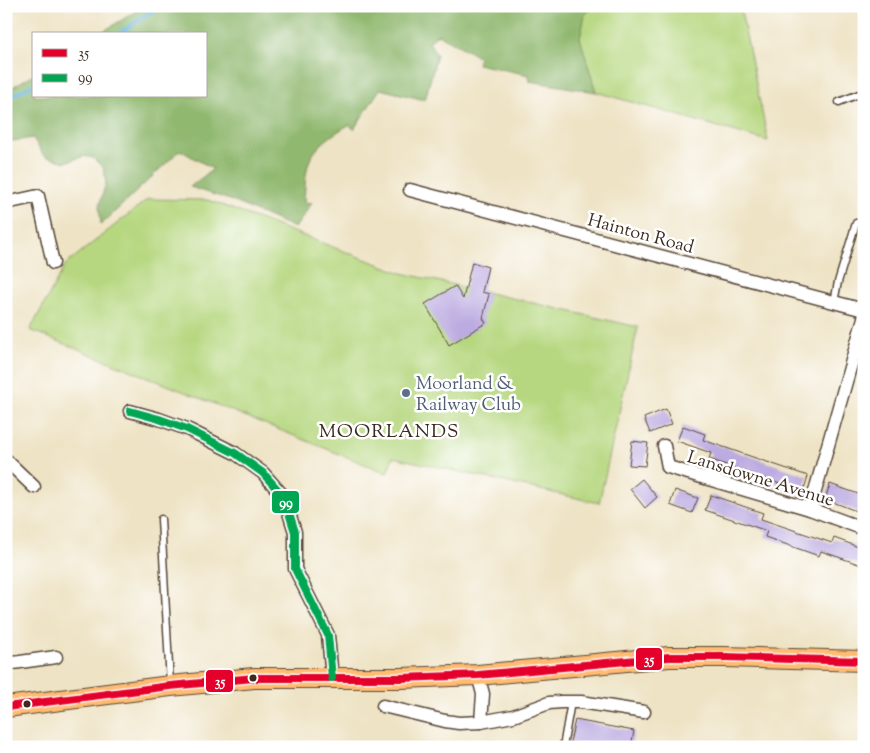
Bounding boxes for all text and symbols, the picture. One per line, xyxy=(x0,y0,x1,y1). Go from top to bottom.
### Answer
legend xyxy=(32,32,208,98)
text: 35 xyxy=(78,44,89,65)
text: 99 xyxy=(78,68,93,89)
street label: Hainton Road xyxy=(584,208,697,262)
place label: Moorland & Railway Club xyxy=(416,372,521,419)
marker: Moorland & Railway Club xyxy=(400,387,412,399)
district label: MOORLANDS xyxy=(319,419,459,446)
street label: Lansdowne Avenue xyxy=(684,445,837,515)
line badge: 99 xyxy=(271,490,300,514)
text: 99 xyxy=(279,494,293,514)
line badge: 35 xyxy=(635,647,663,671)
text: 35 xyxy=(644,651,654,671)
line badge: 35 xyxy=(205,669,234,693)
text: 35 xyxy=(215,673,225,693)
unlabelled marker xyxy=(248,673,258,683)
unlabelled marker xyxy=(22,699,32,709)

